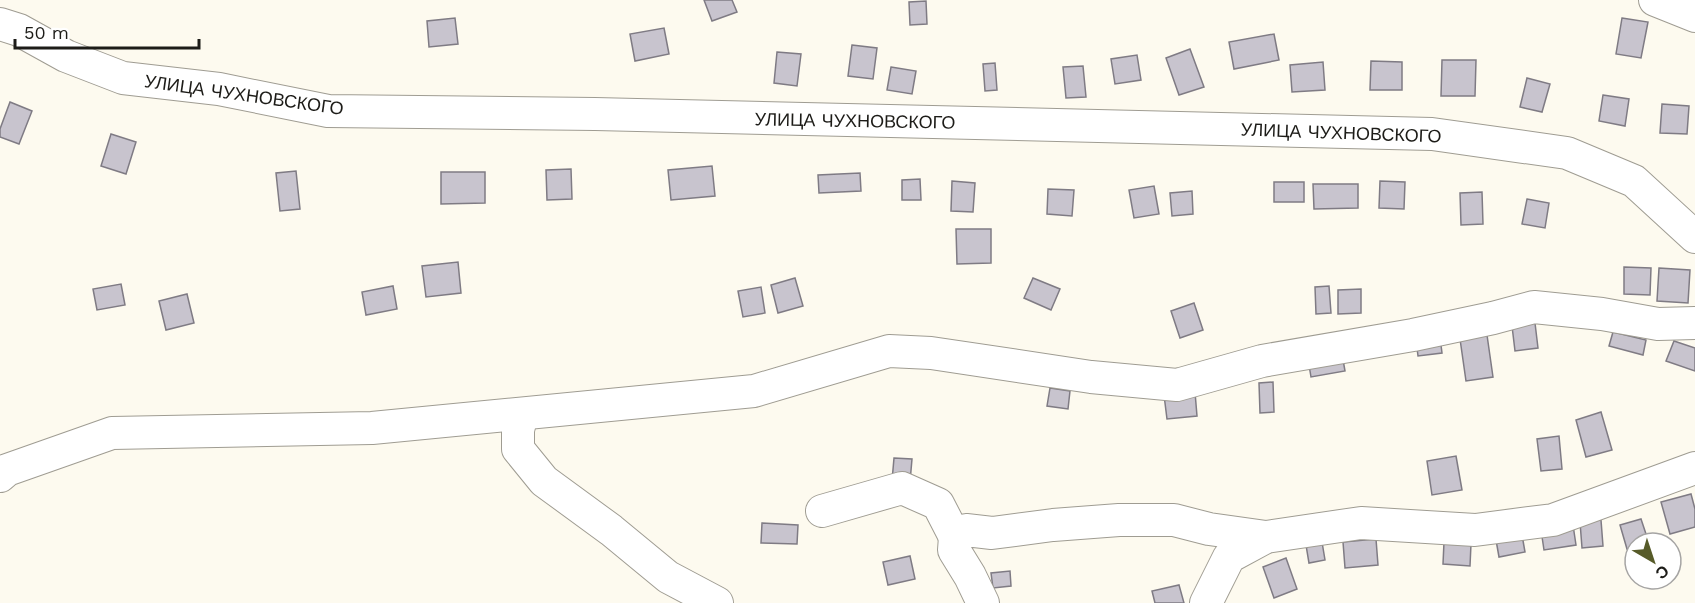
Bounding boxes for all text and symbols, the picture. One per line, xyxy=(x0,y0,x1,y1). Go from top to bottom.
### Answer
scale bar xyxy=(15,12,200,50)
text: 50 m xyxy=(24,22,69,43)
street label: УЛИЦА ЧУХНОВСКОГО xyxy=(143,70,345,119)
street label: УЛИЦА ЧУХНОВСКОГО xyxy=(754,108,956,133)
street label: УЛИЦА ЧУХНОВСКОГО xyxy=(1240,119,1442,146)
north arrow xyxy=(1623,531,1683,591)
text: С xyxy=(1651,561,1673,584)

